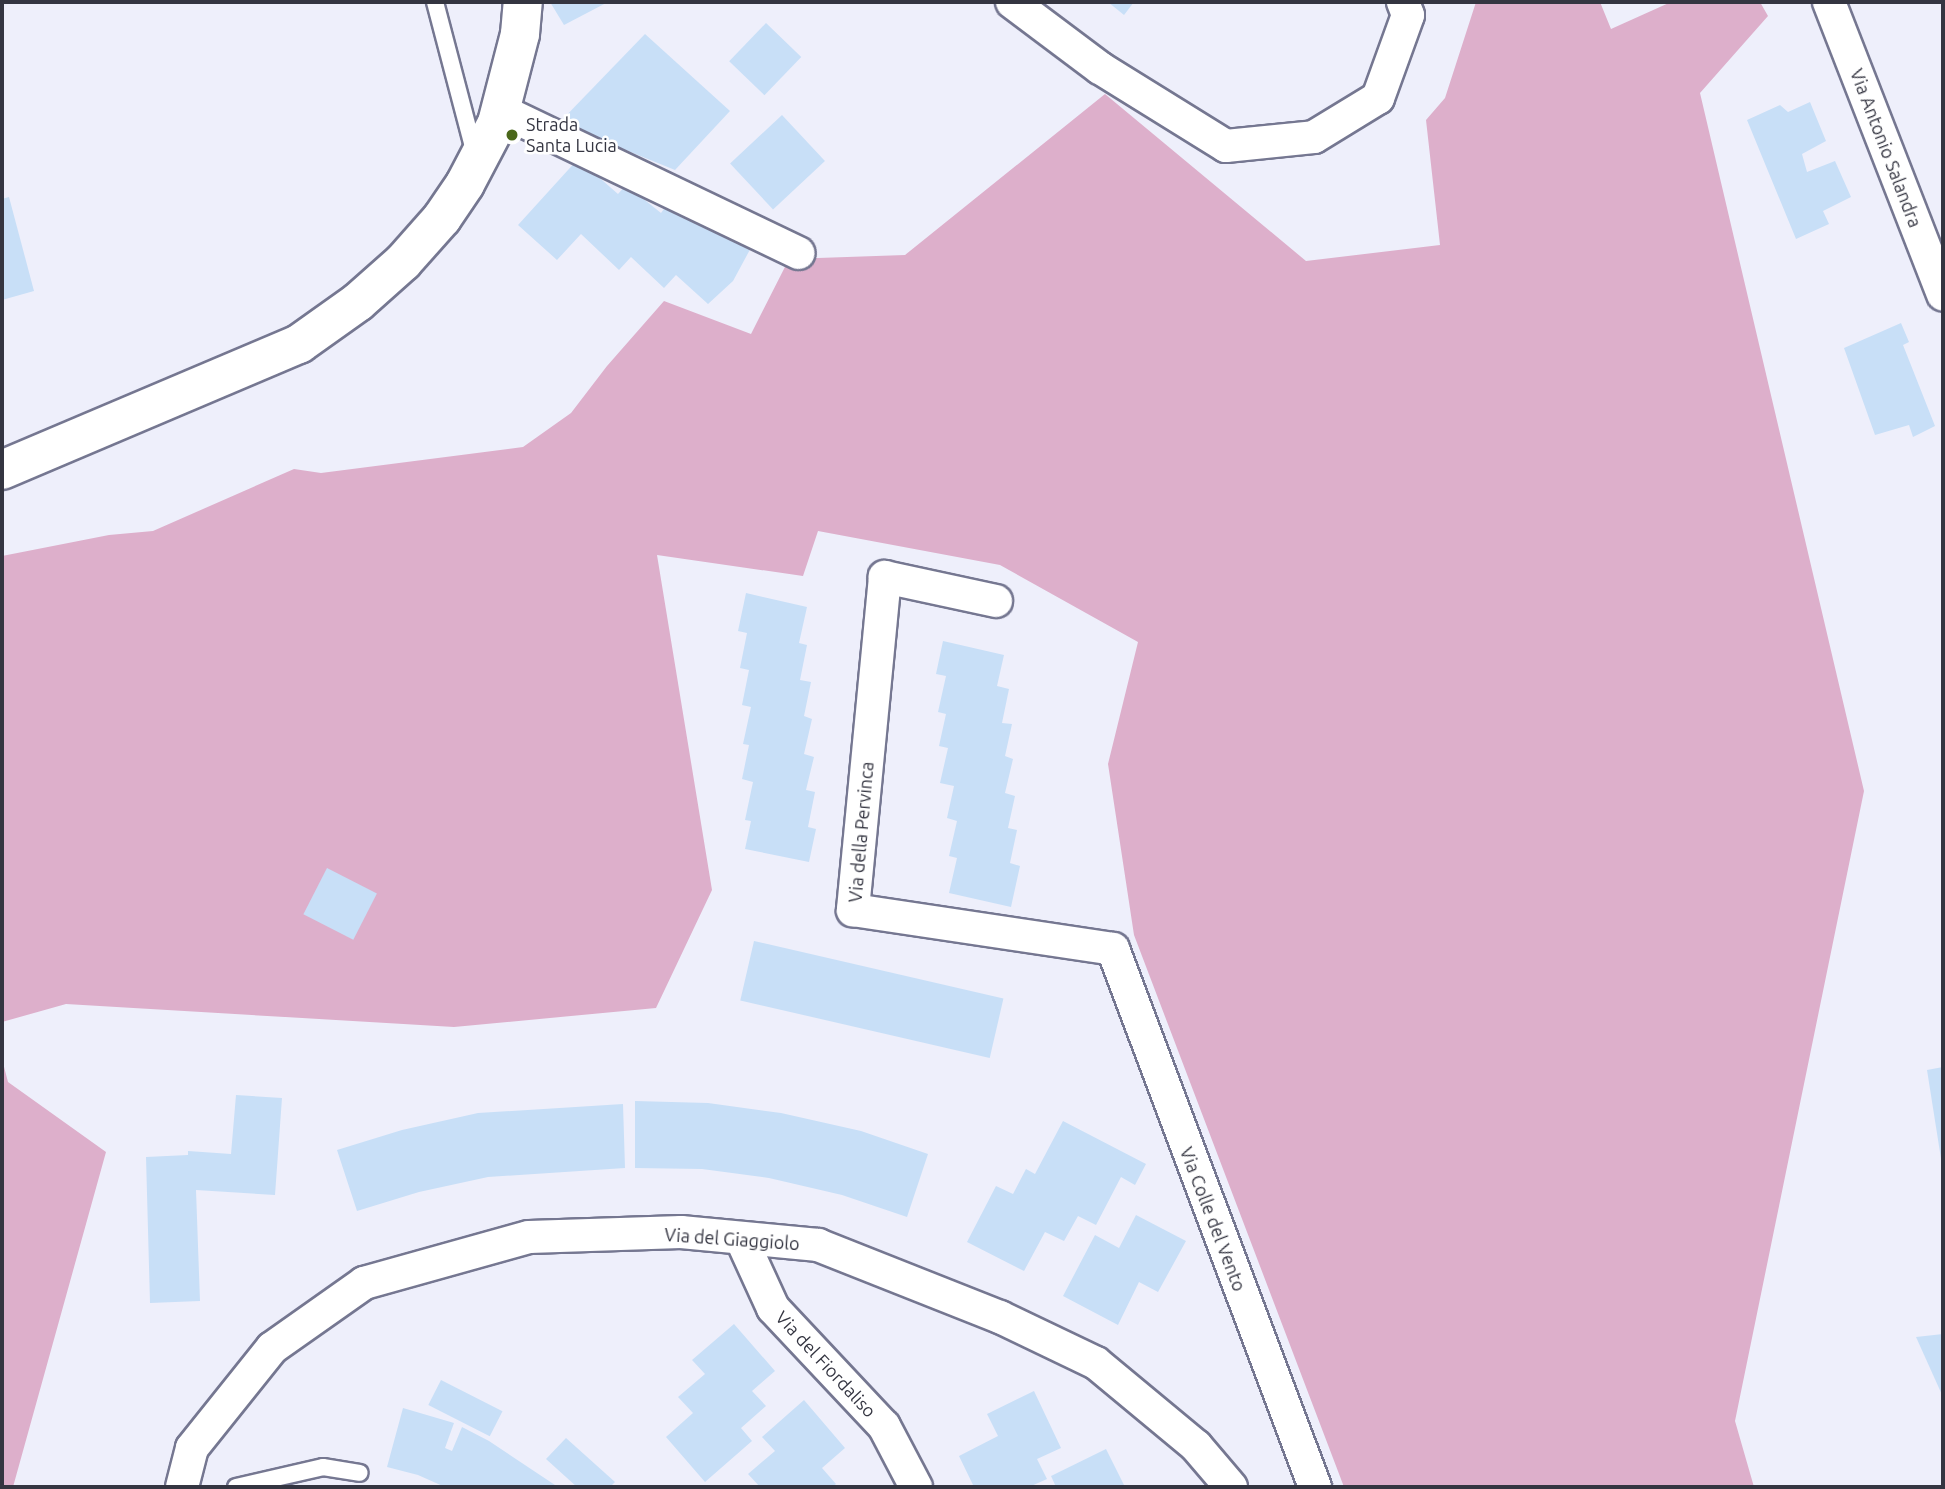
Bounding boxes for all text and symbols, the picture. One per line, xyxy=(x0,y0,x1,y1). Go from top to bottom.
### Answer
street label: Via Antonio Salandra xyxy=(1846,66,1926,230)
place label: Strada Santa Lucia xyxy=(526,114,617,156)
marker: Strada Santa Lucia xyxy=(504,127,520,143)
street label: Via della Pervinca xyxy=(844,761,878,903)
street label: Via Colle del Vento xyxy=(1176,1144,1250,1294)
street label: Via del Giaggiolo xyxy=(664,1224,800,1254)
street label: Via del Fiordaliso xyxy=(771,1306,881,1422)

